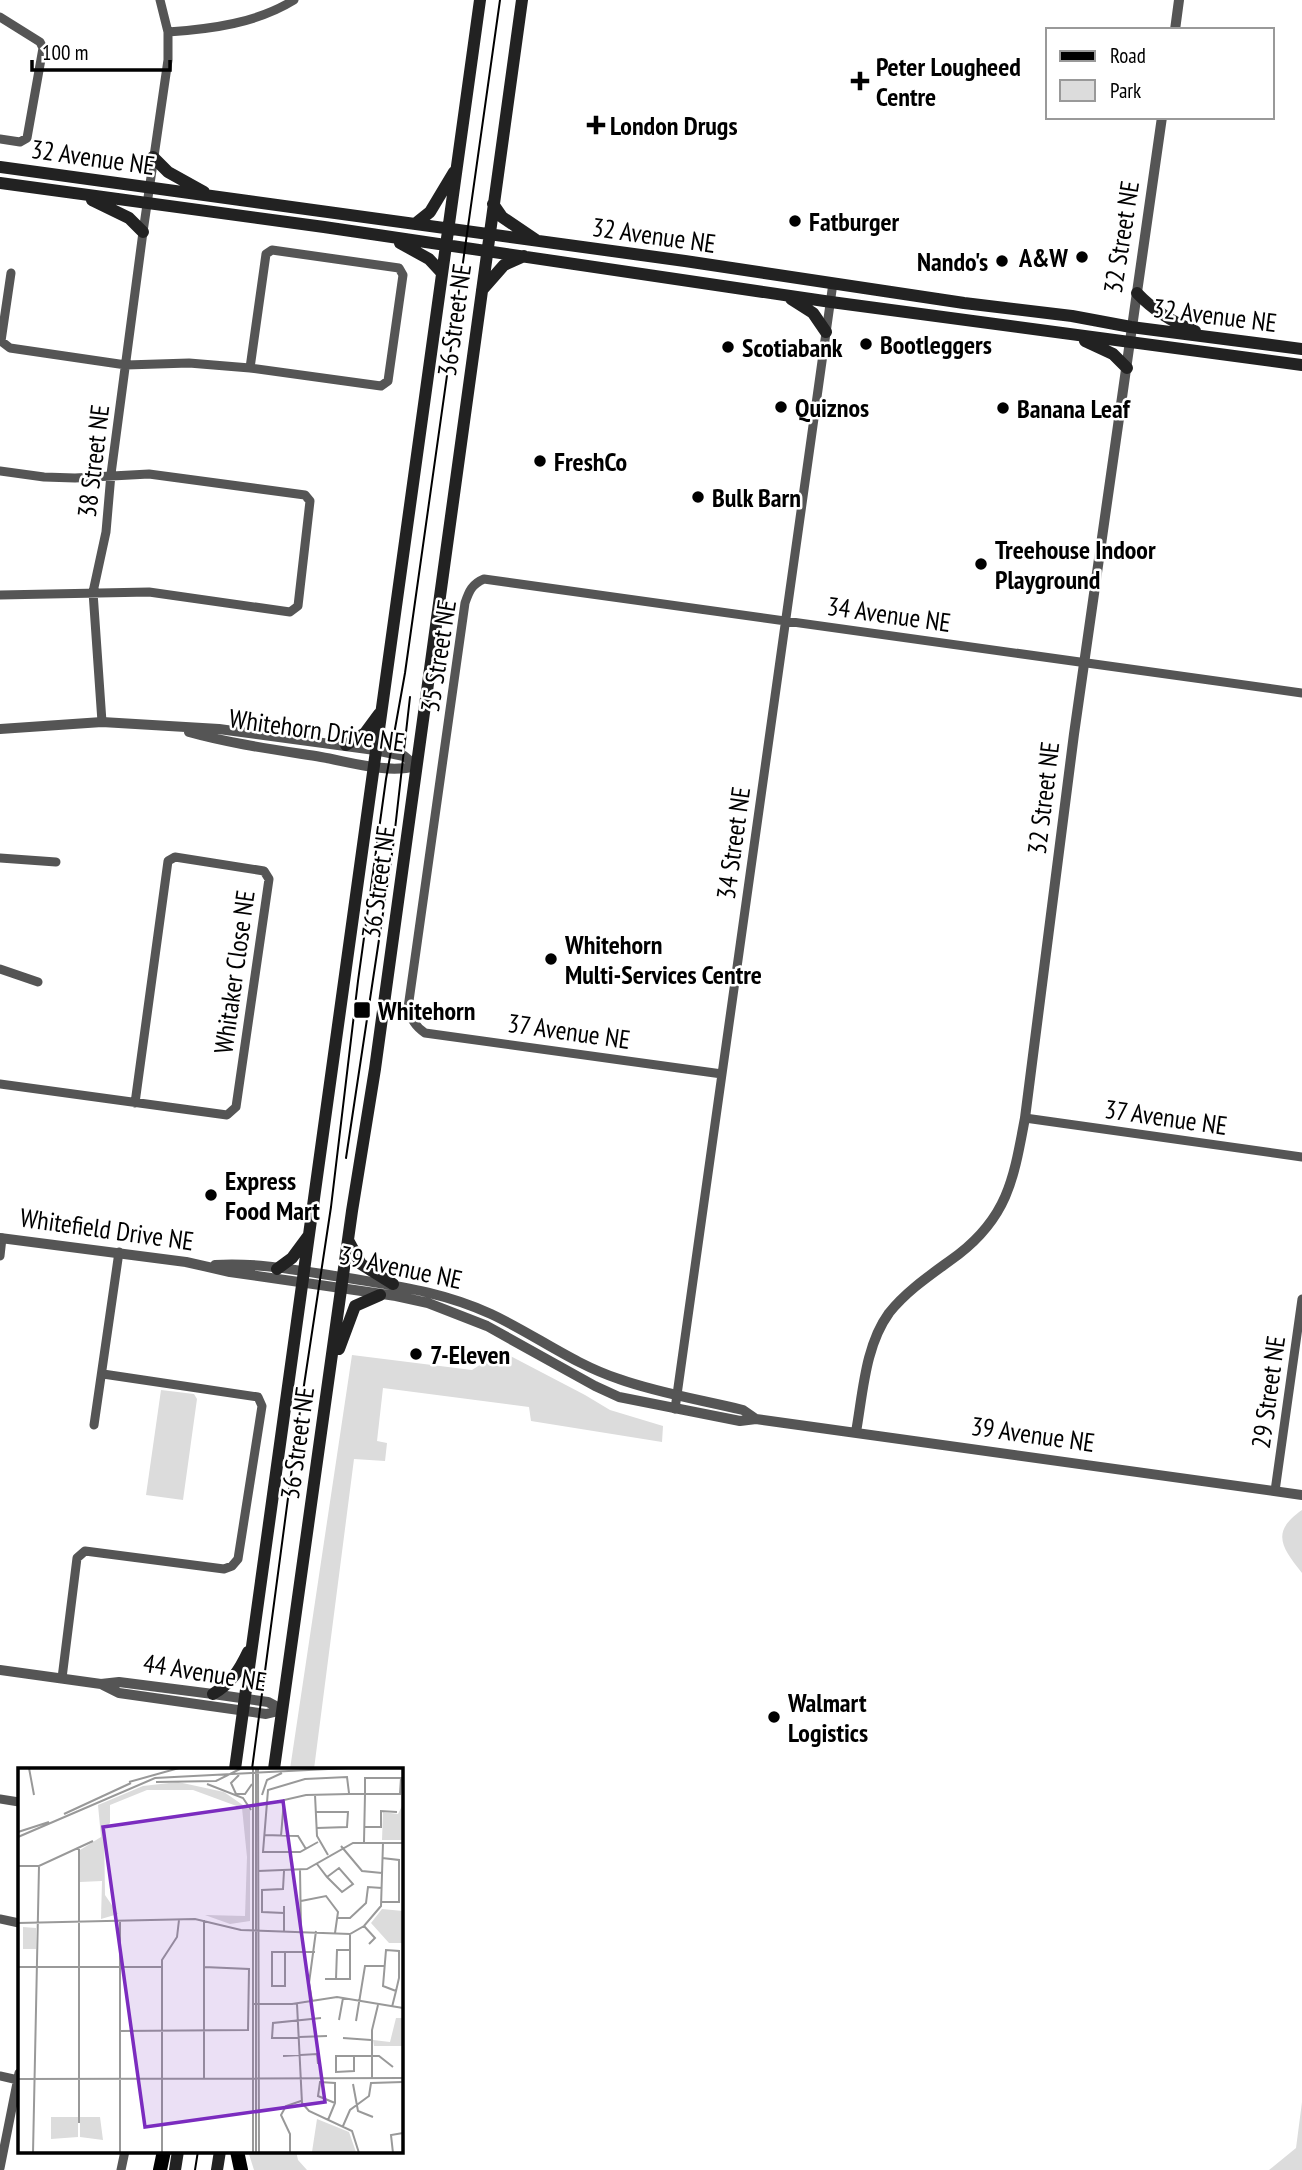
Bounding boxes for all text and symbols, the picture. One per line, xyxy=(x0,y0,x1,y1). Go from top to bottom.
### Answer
scale bar xyxy=(32,28,170,72)
legend xyxy=(1046,28,1274,119)
text: 100 m xyxy=(42,39,88,66)
text: Road xyxy=(1110,42,1146,69)
place label: Peter Lougheed Centre xyxy=(876,50,1021,113)
marker: Peter Lougheed Centre xyxy=(850,71,870,91)
text: Park xyxy=(1110,77,1141,104)
place label: London Drugs xyxy=(610,109,737,142)
marker: London Drugs xyxy=(588,117,604,133)
street label: 32 Avenue NE xyxy=(29,132,157,182)
street label: 32 Street NE xyxy=(1096,178,1146,296)
place label: Fatburger xyxy=(809,205,900,238)
street label: 32 Avenue NE xyxy=(590,210,718,260)
marker: Fatburger xyxy=(787,213,803,229)
place label: A&W xyxy=(1018,241,1068,274)
place label: Nando's xyxy=(917,245,988,278)
marker: A&W xyxy=(1074,249,1090,265)
marker: Nando's xyxy=(994,253,1010,269)
street label: 36 Street NE xyxy=(430,262,478,378)
street label: 32 Avenue NE xyxy=(1151,291,1279,339)
place label: Bootleggers xyxy=(880,328,992,361)
place label: Scotiabank xyxy=(742,331,843,364)
marker: Bootleggers xyxy=(858,336,874,352)
marker: Scotiabank xyxy=(720,339,736,355)
place label: Quiznos xyxy=(795,391,869,424)
place label: Banana Leaf xyxy=(1017,392,1132,425)
marker: Quiznos xyxy=(773,399,789,415)
marker: Banana Leaf xyxy=(995,400,1011,416)
street label: 38 Street NE xyxy=(70,403,116,519)
place label: FreshCo xyxy=(554,445,627,478)
marker: FreshCo xyxy=(532,453,548,469)
place label: Bulk Barn xyxy=(712,481,801,514)
marker: Bulk Barn xyxy=(690,489,706,505)
place label: Treehouse Indoor Playground xyxy=(995,533,1156,596)
marker: Treehouse Indoor Playground xyxy=(973,556,989,572)
street label: 34 Avenue NE xyxy=(825,589,953,639)
street label: 35 Street NE xyxy=(413,597,463,715)
street label: Whitehorn Drive NE xyxy=(227,701,407,759)
street label: 32 Street NE xyxy=(1020,740,1066,856)
street label: 34 Street NE xyxy=(709,785,757,901)
street label: 36 Street NE xyxy=(354,824,402,940)
street label: Whitaker Close NE xyxy=(206,888,262,1056)
place label: Whitehorn Multi-Services Centre xyxy=(564,928,762,991)
marker: Whitehorn Multi-Services Centre xyxy=(543,951,559,967)
place label: Whitehorn xyxy=(377,994,475,1027)
marker: Whitehorn xyxy=(352,1000,372,1020)
street label: 37 Avenue NE xyxy=(506,1006,632,1056)
street label: 37 Avenue NE xyxy=(1103,1092,1229,1142)
place label: Express Food Mart xyxy=(225,1164,320,1227)
marker: Express Food Mart xyxy=(203,1187,219,1203)
street label: Whitefield Drive NE xyxy=(18,1200,196,1258)
street label: 39 Avenue NE xyxy=(337,1238,465,1296)
street label: 29 Street NE xyxy=(1244,1334,1292,1450)
place label: 7-Eleven xyxy=(430,1338,510,1371)
marker: 7-Eleven xyxy=(408,1346,424,1362)
street label: 36 Street NE xyxy=(273,1385,321,1501)
street label: 39 Avenue NE xyxy=(969,1409,1097,1459)
street label: 44 Avenue NE xyxy=(141,1646,269,1698)
place label: Walmart Logistics xyxy=(787,1686,868,1749)
marker: Walmart Logistics xyxy=(766,1709,782,1725)
inset map xyxy=(18,1768,402,2152)

